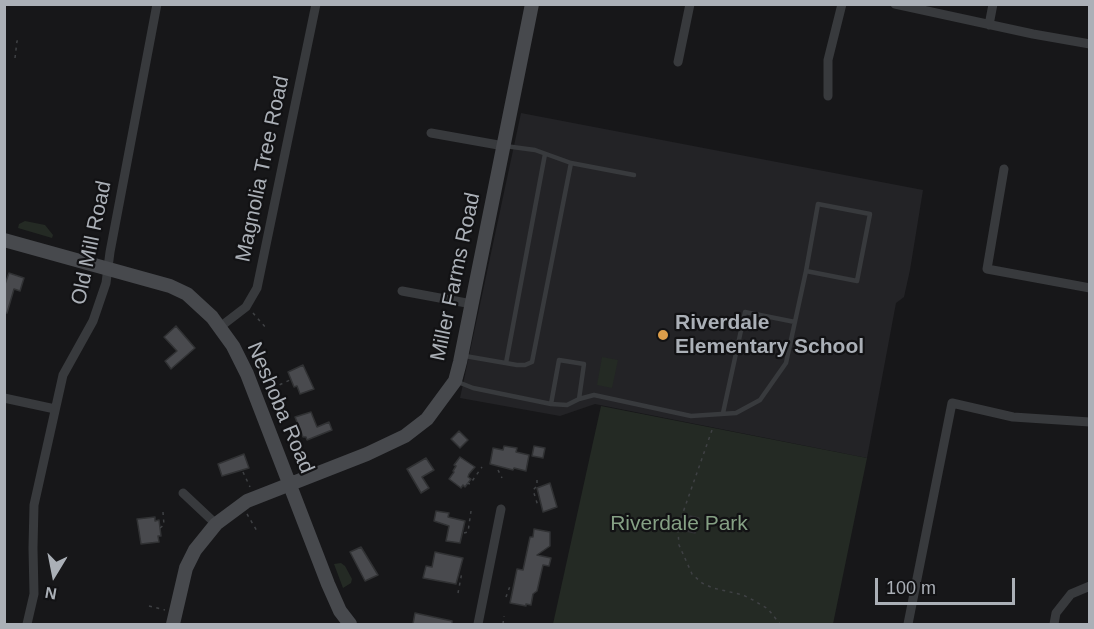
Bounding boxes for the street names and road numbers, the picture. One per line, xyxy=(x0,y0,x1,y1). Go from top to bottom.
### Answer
street label: Magnolia Tree Road xyxy=(231,74,295,264)
street label: Old Mill Road xyxy=(67,179,117,307)
street label: Miller Farms Road xyxy=(426,190,486,364)
street label: Neshoba Road xyxy=(241,339,319,477)

